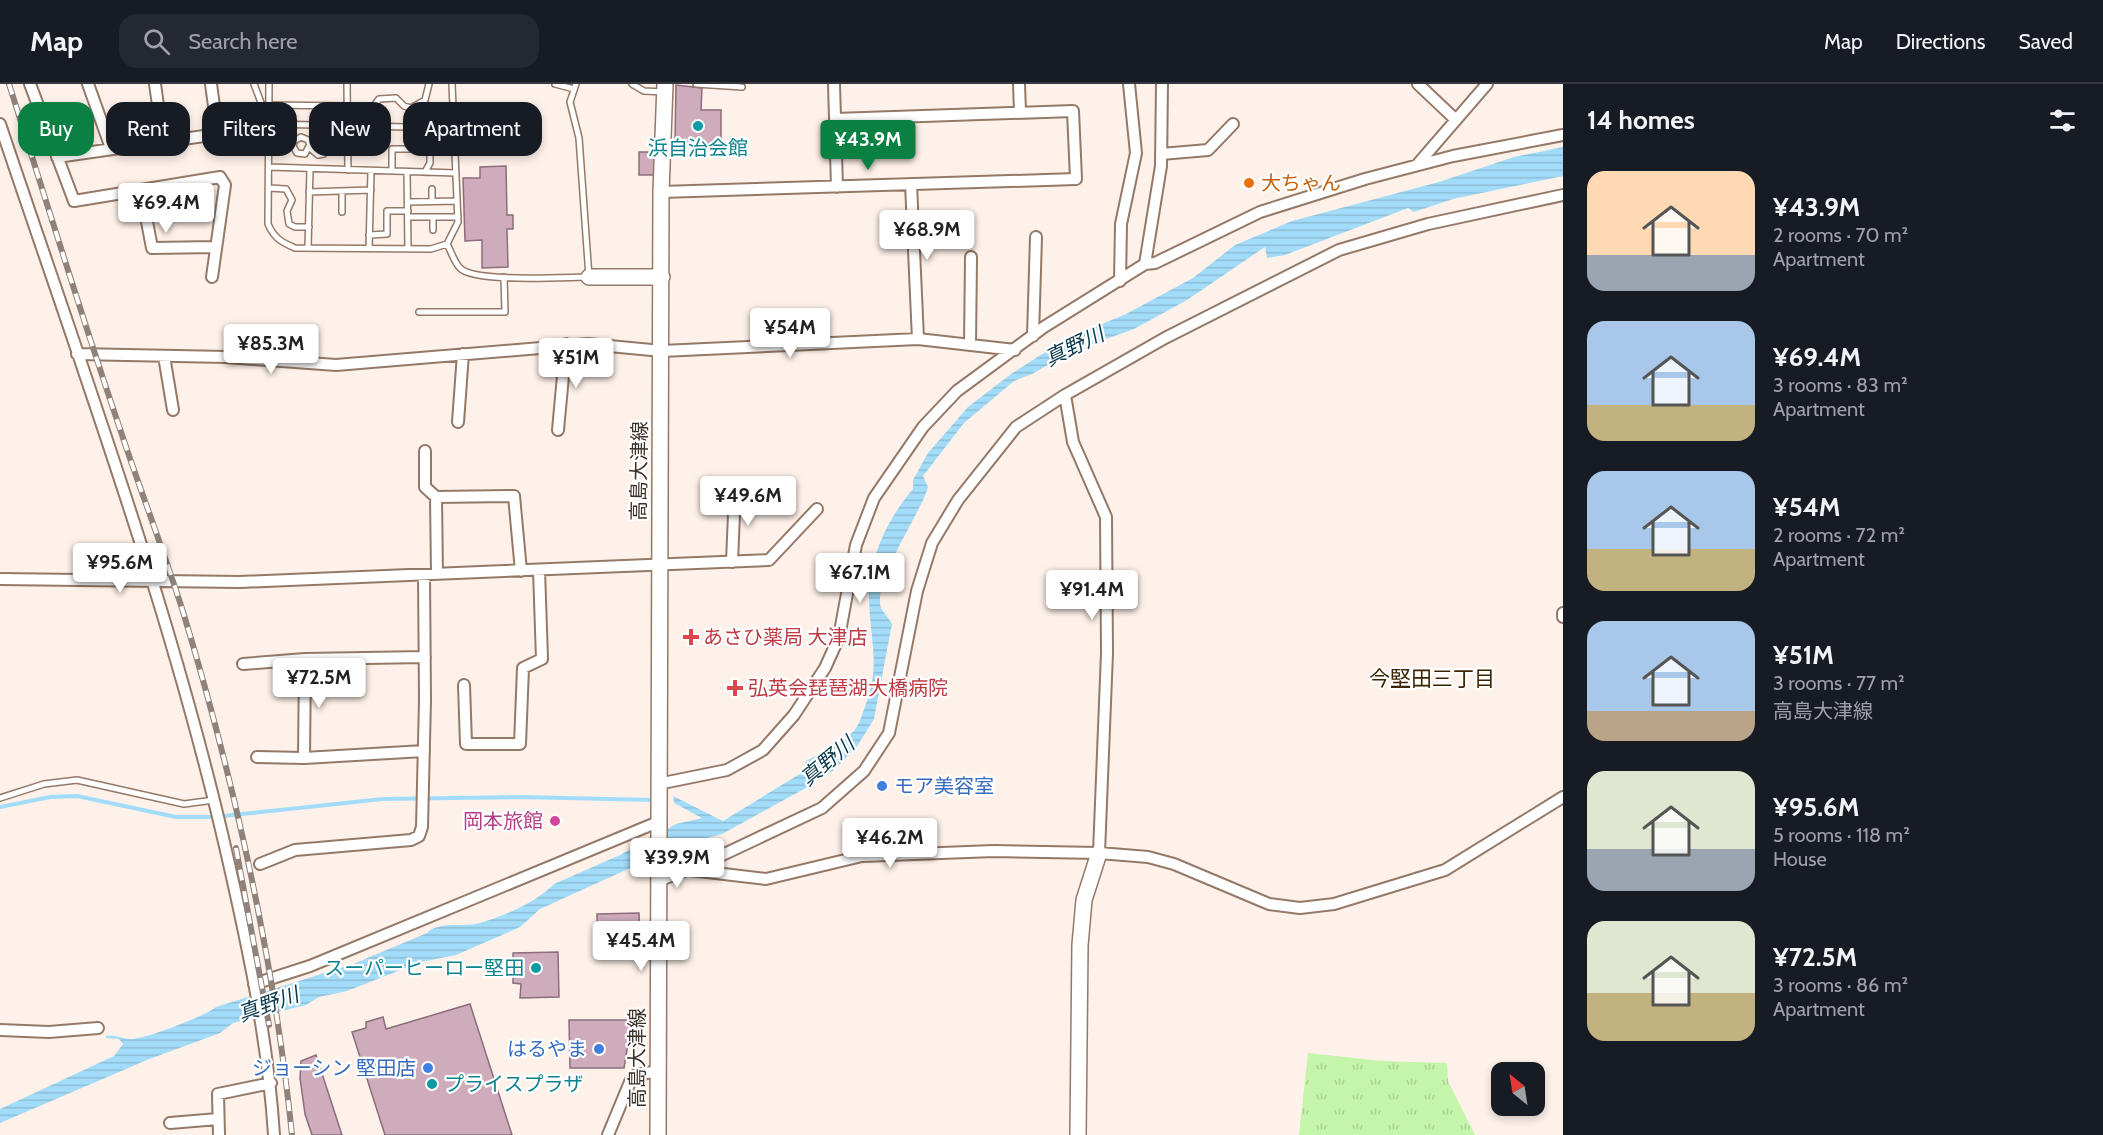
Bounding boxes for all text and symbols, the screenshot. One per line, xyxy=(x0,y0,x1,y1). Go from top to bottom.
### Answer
search box xyxy=(119,14,539,68)
text: Map xyxy=(30,24,83,58)
icon: search xyxy=(140,25,173,58)
text: Search here xyxy=(188,28,297,55)
text: Map xyxy=(1824,29,1863,54)
text: Directions xyxy=(1896,29,1985,54)
text: Saved xyxy=(2018,29,2073,54)
chip: Buy xyxy=(18,102,94,156)
chip: Rent xyxy=(106,102,190,156)
chip: Filters xyxy=(202,102,297,156)
chip: New xyxy=(309,102,391,156)
chip: Apartment xyxy=(403,102,542,156)
text: 14 homes xyxy=(1587,104,1695,136)
icon: filters xyxy=(2046,104,2079,137)
marker: 浜自治会館 xyxy=(691,119,705,133)
pin: ¥43.9M xyxy=(819,120,917,171)
text: ¥43.9M xyxy=(834,127,902,151)
place label: 浜自治会館 xyxy=(648,136,748,160)
place label: 大ちゃん xyxy=(1261,171,1341,195)
marker: 大ちゃん xyxy=(1242,176,1256,190)
pin: ¥69.4M xyxy=(117,183,215,234)
text: ¥69.4M xyxy=(132,190,200,214)
text: ¥43.9M xyxy=(1773,191,1860,223)
icon: home xyxy=(1635,195,1707,267)
pin: ¥68.9M xyxy=(878,210,976,261)
text: ¥68.9M xyxy=(893,217,961,241)
text: 2 rooms · 70 m² xyxy=(1773,223,1908,247)
text: Apartment xyxy=(1773,247,1865,271)
pin: ¥54M xyxy=(754,308,826,359)
text: ¥54M xyxy=(764,315,816,339)
water label: 真野川 xyxy=(1040,320,1110,371)
pin: ¥85.3M xyxy=(222,324,320,375)
text: ¥85.3M xyxy=(238,331,304,355)
pin: ¥51M xyxy=(540,338,612,389)
text: ¥69.4M xyxy=(1773,341,1861,373)
text: ¥51M xyxy=(553,345,599,369)
icon: home xyxy=(1635,345,1707,417)
text: 3 rooms · 83 m² xyxy=(1773,373,1908,397)
text: Apartment xyxy=(1773,397,1865,421)
street label: 高島大津線 xyxy=(626,421,652,521)
pin: ¥49.6M xyxy=(699,476,797,527)
text: ¥49.6M xyxy=(714,483,782,507)
text: ¥54M xyxy=(1773,491,1840,523)
icon: home xyxy=(1635,495,1707,567)
text: 2 rooms · 72 m² xyxy=(1773,523,1905,547)
pin: ¥95.6M xyxy=(71,543,169,594)
text: Apartment xyxy=(1773,547,1865,571)
text: ¥95.6M xyxy=(87,550,153,574)
pin: ¥67.1M xyxy=(811,553,909,604)
text: ¥67.1M xyxy=(830,560,890,584)
pin: ¥91.4M xyxy=(1043,570,1141,621)
text: ¥91.4M xyxy=(1060,577,1124,601)
place label: あさひ薬局 大津店 xyxy=(703,625,868,649)
marker: あさひ薬局 大津店 xyxy=(684,630,698,644)
text: ¥51M xyxy=(1773,639,1834,671)
icon: home xyxy=(1635,645,1707,717)
pin: ¥72.5M xyxy=(270,658,368,709)
text: ¥72.5M xyxy=(287,665,351,689)
district label: 今堅田三丁目 xyxy=(1369,666,1495,691)
text: 3 rooms · 77 m² xyxy=(1773,671,1905,695)
place label: 弘英会琵琶湖大橋病院 xyxy=(748,676,948,700)
marker: 弘英会琵琶湖大橋病院 xyxy=(726,679,744,697)
text: 高島大津線 xyxy=(1773,699,1873,723)
water label: 真野川 xyxy=(795,730,861,791)
place label: モア美容室 xyxy=(894,774,994,798)
marker: モア美容室 xyxy=(875,779,889,793)
text: ¥95.6M xyxy=(1773,791,1859,823)
icon: home xyxy=(1635,795,1707,867)
place label: 岡本旅館 xyxy=(463,809,543,833)
marker: 岡本旅館 xyxy=(548,814,562,828)
pin: ¥46.2M xyxy=(841,818,939,869)
text: 5 rooms · 118 m² xyxy=(1773,823,1910,847)
text: ¥46.2M xyxy=(856,825,924,849)
pin: ¥39.9M xyxy=(628,838,726,889)
text: ¥39.9M xyxy=(644,845,710,869)
text: House xyxy=(1773,847,1827,871)
pin: ¥45.4M xyxy=(592,921,690,972)
text: ¥45.4M xyxy=(607,928,675,952)
text: ¥72.5M xyxy=(1773,941,1857,973)
icon: home xyxy=(1635,945,1707,1017)
place label: スーパーヒーロー堅田 xyxy=(324,956,524,980)
marker: スーパーヒーロー堅田 xyxy=(529,961,543,975)
text: 3 rooms · 86 m² xyxy=(1773,973,1908,997)
water label: 真野川 xyxy=(234,981,304,1027)
text: Apartment xyxy=(1773,997,1865,1021)
street label: 高島大津線 xyxy=(625,1008,649,1108)
place label: はるやま xyxy=(507,1037,587,1061)
marker: はるやま xyxy=(592,1042,606,1056)
place label: ジョーシン 堅田店 xyxy=(252,1056,416,1080)
marker: ジョーシン 堅田店 xyxy=(421,1061,435,1075)
north arrow xyxy=(1491,1062,1545,1116)
map controls xyxy=(1491,1062,1545,1116)
place label: プライスプラザ xyxy=(444,1072,583,1096)
marker: プライスプラザ xyxy=(425,1077,439,1091)

